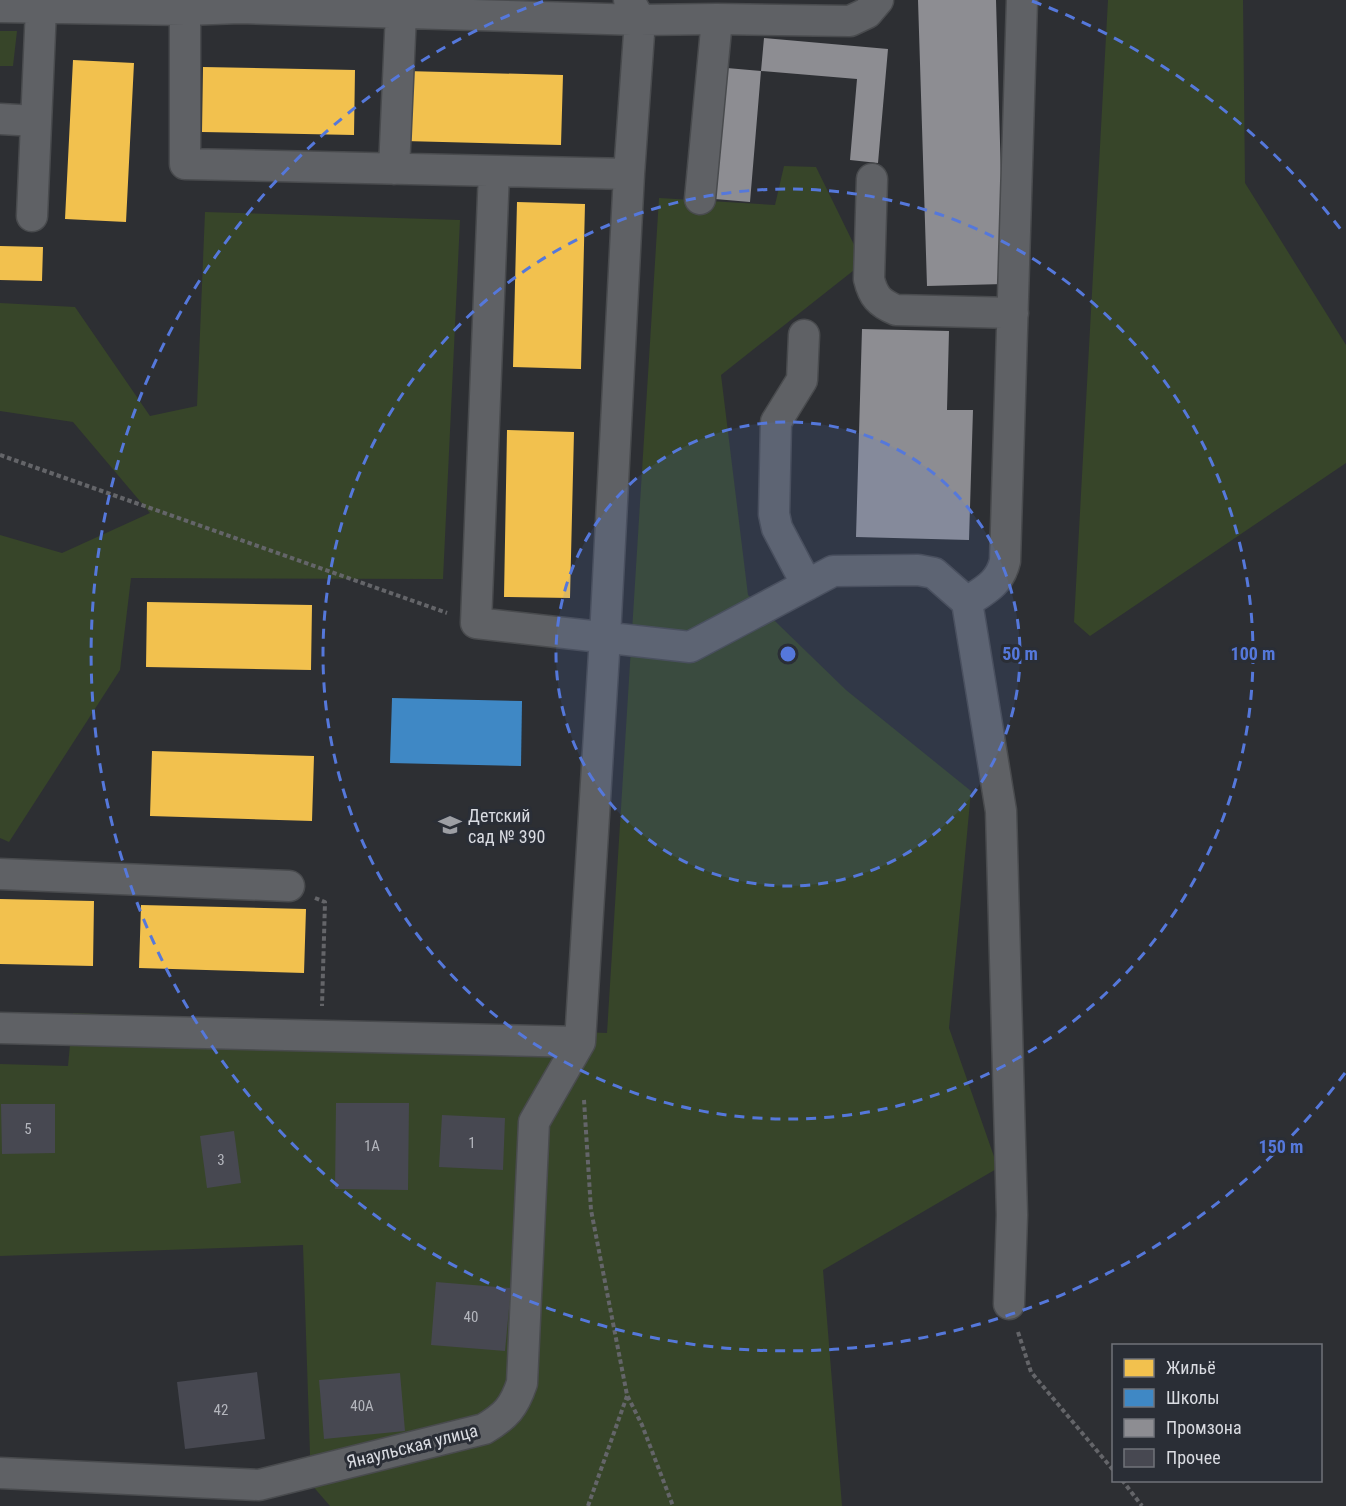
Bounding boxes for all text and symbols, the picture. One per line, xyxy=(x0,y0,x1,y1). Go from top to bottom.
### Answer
text: 50 m xyxy=(1002,643,1038,664)
text: 100 m xyxy=(1231,643,1275,664)
centre of rings xyxy=(778,644,798,664)
place label: Детский сад № 390 xyxy=(468,805,545,847)
school or university icon: Детский сад № 390 xyxy=(437,812,463,838)
house number: 5 xyxy=(24,1120,32,1138)
house number: 1 xyxy=(468,1134,476,1152)
text: 150 m xyxy=(1259,1136,1303,1157)
house number: 1А xyxy=(364,1137,380,1155)
house number: 3 xyxy=(217,1151,225,1169)
house number: 40 xyxy=(464,1308,478,1326)
legend xyxy=(1112,1344,1322,1482)
text: Жильё xyxy=(1166,1357,1216,1378)
text: Школы xyxy=(1166,1387,1219,1408)
house number: 40А xyxy=(350,1397,374,1415)
house number: 42 xyxy=(214,1401,228,1419)
text: Промзона xyxy=(1166,1417,1242,1438)
street label: Янаульская улица xyxy=(344,1420,480,1472)
text: Прочее xyxy=(1166,1447,1221,1468)

